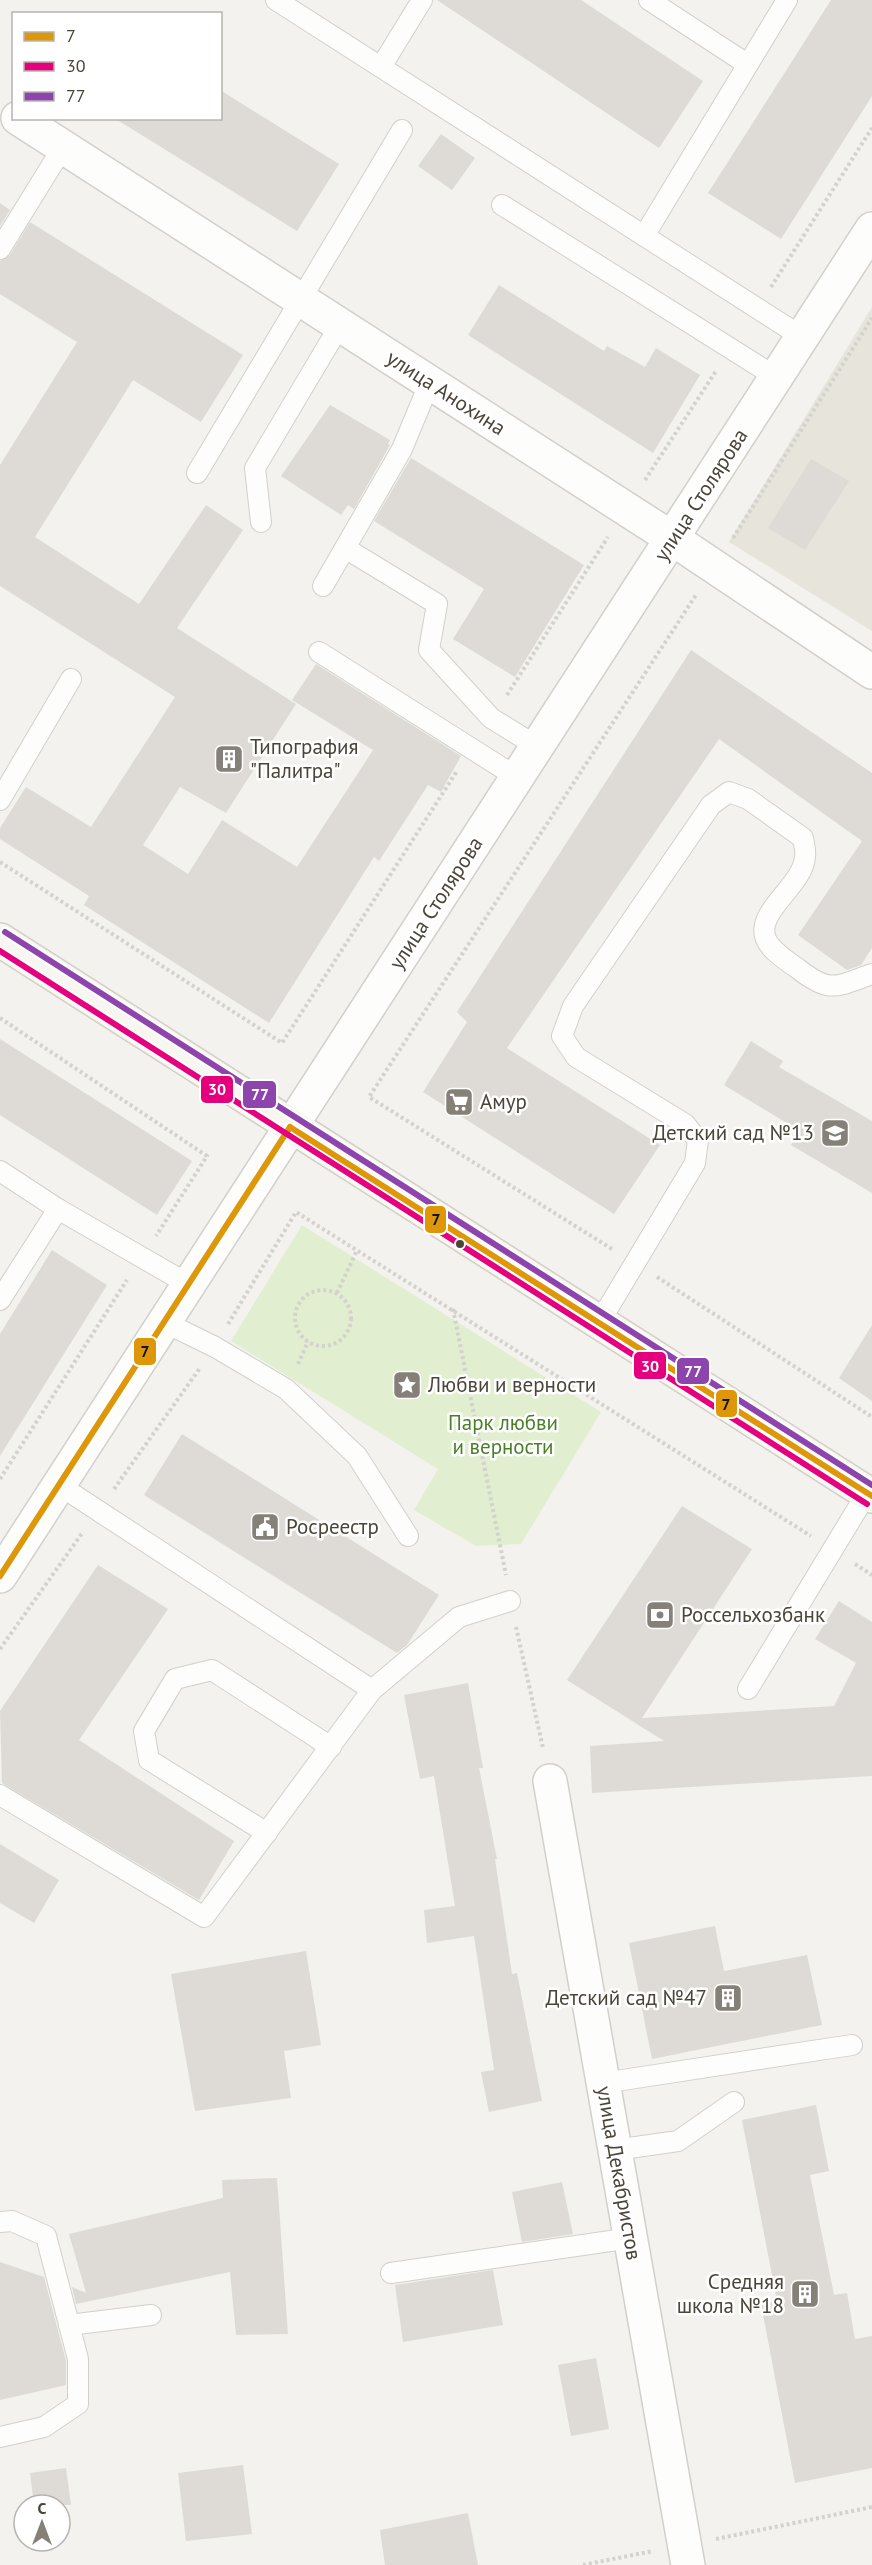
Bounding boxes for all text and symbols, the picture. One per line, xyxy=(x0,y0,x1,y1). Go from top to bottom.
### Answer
legend xyxy=(12,12,222,120)
text: 7 xyxy=(66,24,76,47)
text: 30 xyxy=(66,54,86,77)
text: 77 xyxy=(66,84,86,107)
street label: улица Анохина xyxy=(382,344,511,441)
street label: улица Столярова xyxy=(648,423,754,566)
place label: Типография "Палитра" xyxy=(250,733,359,784)
building icon: Типография "Палитра" xyxy=(213,743,245,775)
street label: улица Столярова xyxy=(383,831,489,974)
line badge: 30 xyxy=(200,1075,234,1104)
text: 30 xyxy=(208,1079,226,1099)
line badge: 77 xyxy=(242,1080,277,1109)
text: 77 xyxy=(251,1084,269,1104)
supermarket icon: Амур xyxy=(443,1086,475,1118)
place label: Амур xyxy=(480,1088,527,1115)
school or university icon: Детский сад №13 xyxy=(819,1117,851,1149)
place label: Детский сад №13 xyxy=(652,1119,814,1146)
line badge: 7 xyxy=(424,1205,447,1234)
text: 7 xyxy=(431,1209,441,1229)
unlabelled marker xyxy=(454,1238,466,1250)
line badge: 7 xyxy=(133,1337,157,1366)
text: 7 xyxy=(140,1341,150,1361)
line badge: 30 xyxy=(633,1351,667,1380)
text: 30 xyxy=(641,1356,659,1376)
line badge: 77 xyxy=(676,1357,710,1385)
text: 77 xyxy=(684,1361,702,1381)
place icon: Любви и верности xyxy=(391,1369,423,1401)
place label: Любви и верности xyxy=(427,1371,596,1398)
line badge: 7 xyxy=(715,1389,738,1418)
text: 7 xyxy=(721,1394,731,1414)
park label: Парк любви и верности xyxy=(448,1409,558,1460)
public building icon: Росреестр xyxy=(249,1511,281,1543)
place label: Росреестр xyxy=(286,1513,379,1540)
bank icon: Россельхозбанк xyxy=(644,1599,676,1631)
place label: Россельхозбанк xyxy=(681,1601,825,1628)
building icon: Детский сад №47 xyxy=(712,1982,744,2014)
place label: Детский сад №47 xyxy=(545,1984,707,2011)
street label: улица Декабристов xyxy=(591,2084,648,2262)
place label: Средняя школа №18 xyxy=(677,2268,784,2319)
building icon: Средняя школа №18 xyxy=(789,2278,821,2310)
north arrow xyxy=(12,2493,72,2553)
text: С xyxy=(38,2498,47,2518)

